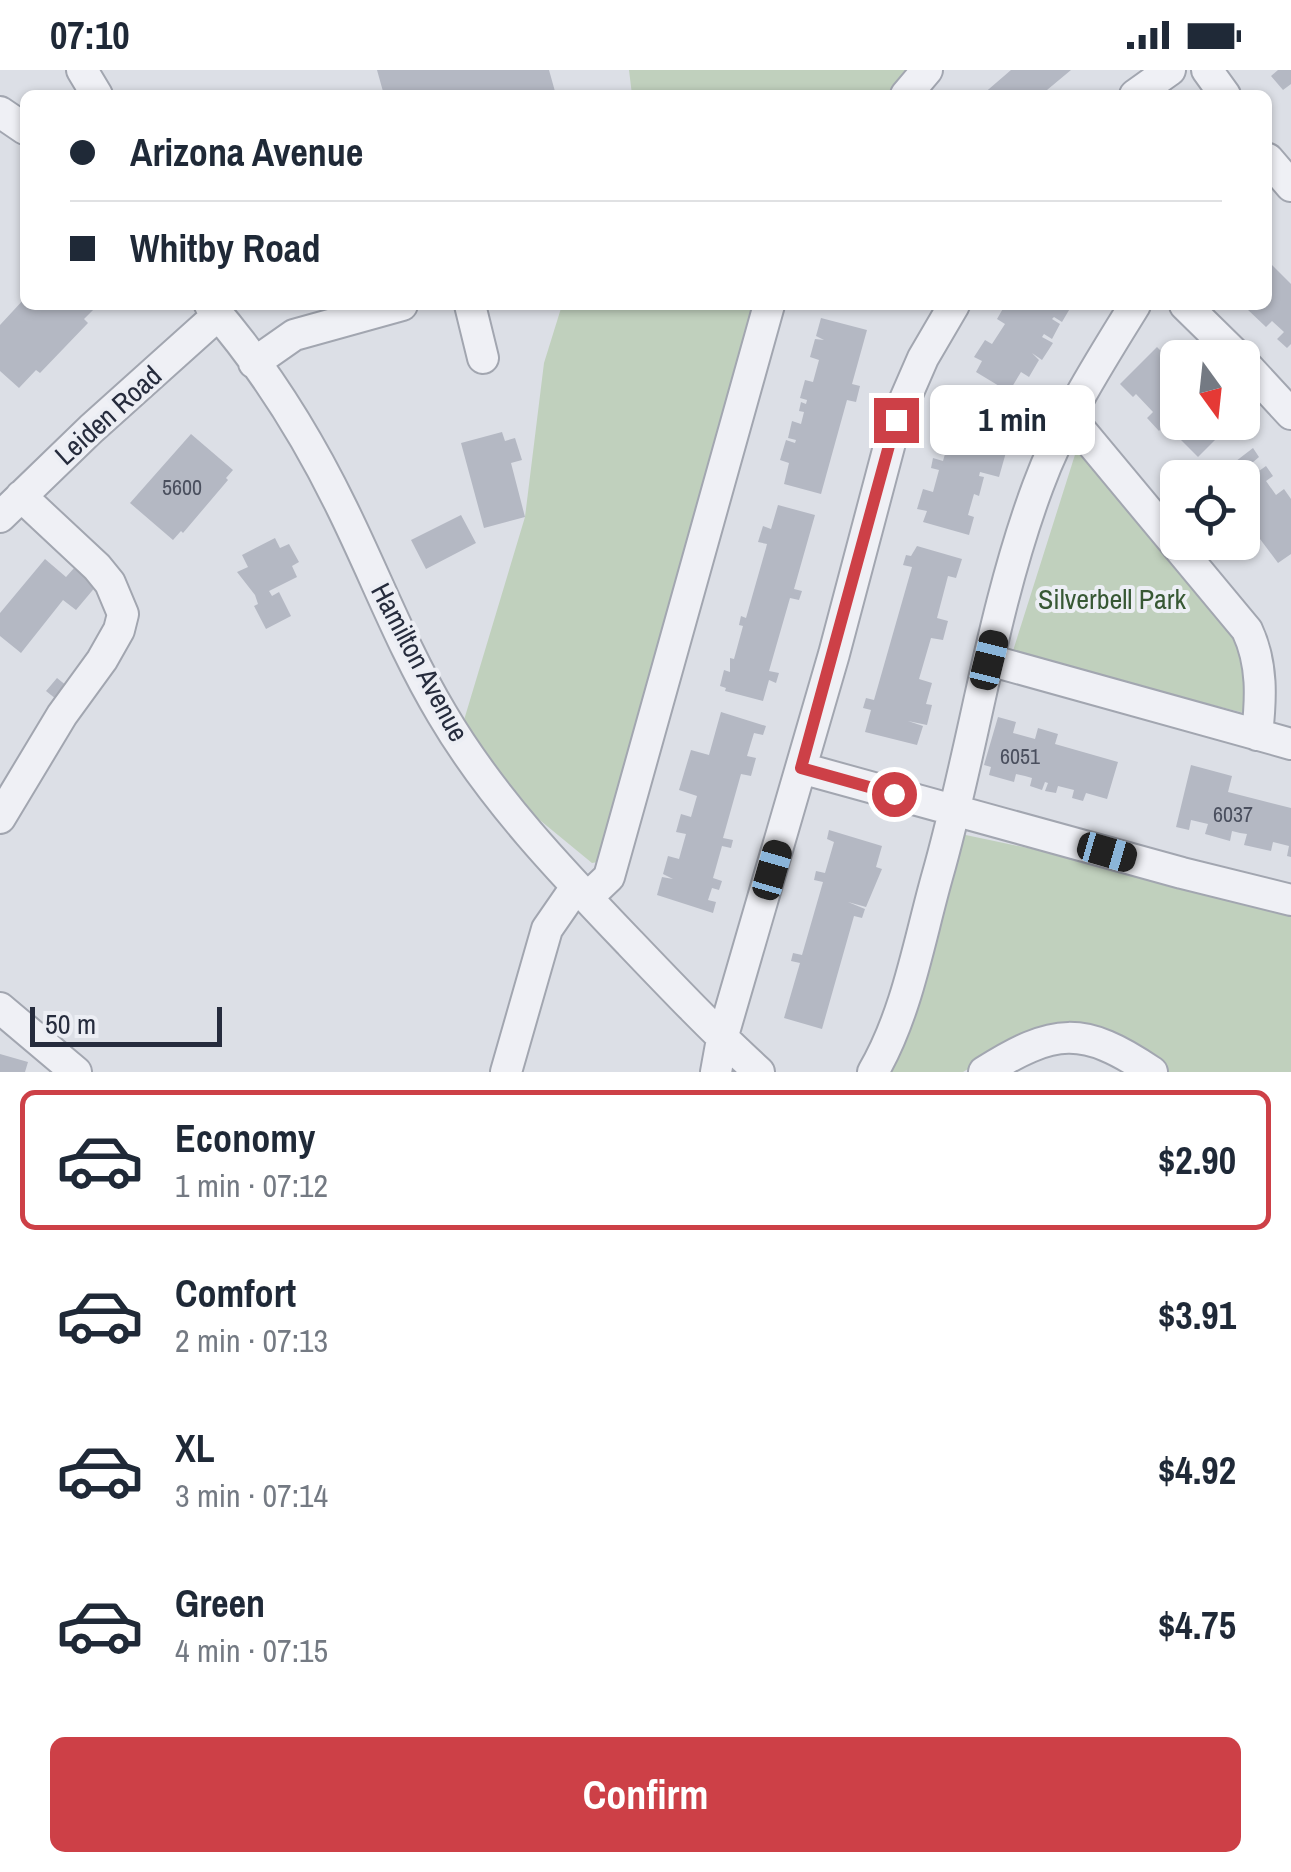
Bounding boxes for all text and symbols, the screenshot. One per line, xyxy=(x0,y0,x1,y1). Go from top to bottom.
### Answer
text: 07:10 xyxy=(50,10,130,61)
text: Arizona Avenue xyxy=(130,127,363,178)
text: Whitby Road xyxy=(130,223,320,274)
north arrow xyxy=(1160,340,1260,440)
map controls xyxy=(1160,340,1260,560)
street label: Leiden Road xyxy=(46,357,170,473)
callout: 1 min xyxy=(931,385,1096,455)
route end xyxy=(874,398,919,443)
text: 1 min xyxy=(978,398,1047,441)
button: locate xyxy=(1160,460,1260,560)
house number: 5600 xyxy=(162,472,202,502)
street label: Hamilton Avenue xyxy=(362,576,478,748)
park label: Silverbell Park xyxy=(1038,580,1187,618)
car xyxy=(967,627,1011,693)
house number: 6051 xyxy=(1000,741,1040,771)
route start xyxy=(872,772,917,817)
house number: 6037 xyxy=(1213,799,1253,829)
car xyxy=(1074,829,1140,875)
car xyxy=(749,837,795,903)
scale bar xyxy=(30,1002,222,1046)
text: 50 m xyxy=(45,1005,96,1043)
text: Economy xyxy=(175,1113,315,1164)
icon: car xyxy=(55,1115,145,1205)
text: $2.90 xyxy=(1158,1135,1236,1186)
text: 1 min · 07:12 xyxy=(175,1164,328,1207)
text: Comfort xyxy=(175,1268,296,1319)
icon: car xyxy=(55,1270,145,1360)
text: $3.91 xyxy=(1158,1290,1236,1341)
text: 2 min · 07:13 xyxy=(175,1319,328,1362)
text: XL xyxy=(175,1423,215,1474)
icon: car xyxy=(55,1425,145,1515)
text: $4.92 xyxy=(1158,1445,1236,1496)
text: 3 min · 07:14 xyxy=(175,1474,328,1517)
text: Green xyxy=(175,1578,265,1629)
icon: car xyxy=(55,1580,145,1670)
text: $4.75 xyxy=(1158,1600,1236,1651)
text: 4 min · 07:15 xyxy=(175,1629,328,1672)
button: Confirm xyxy=(50,1737,1241,1852)

